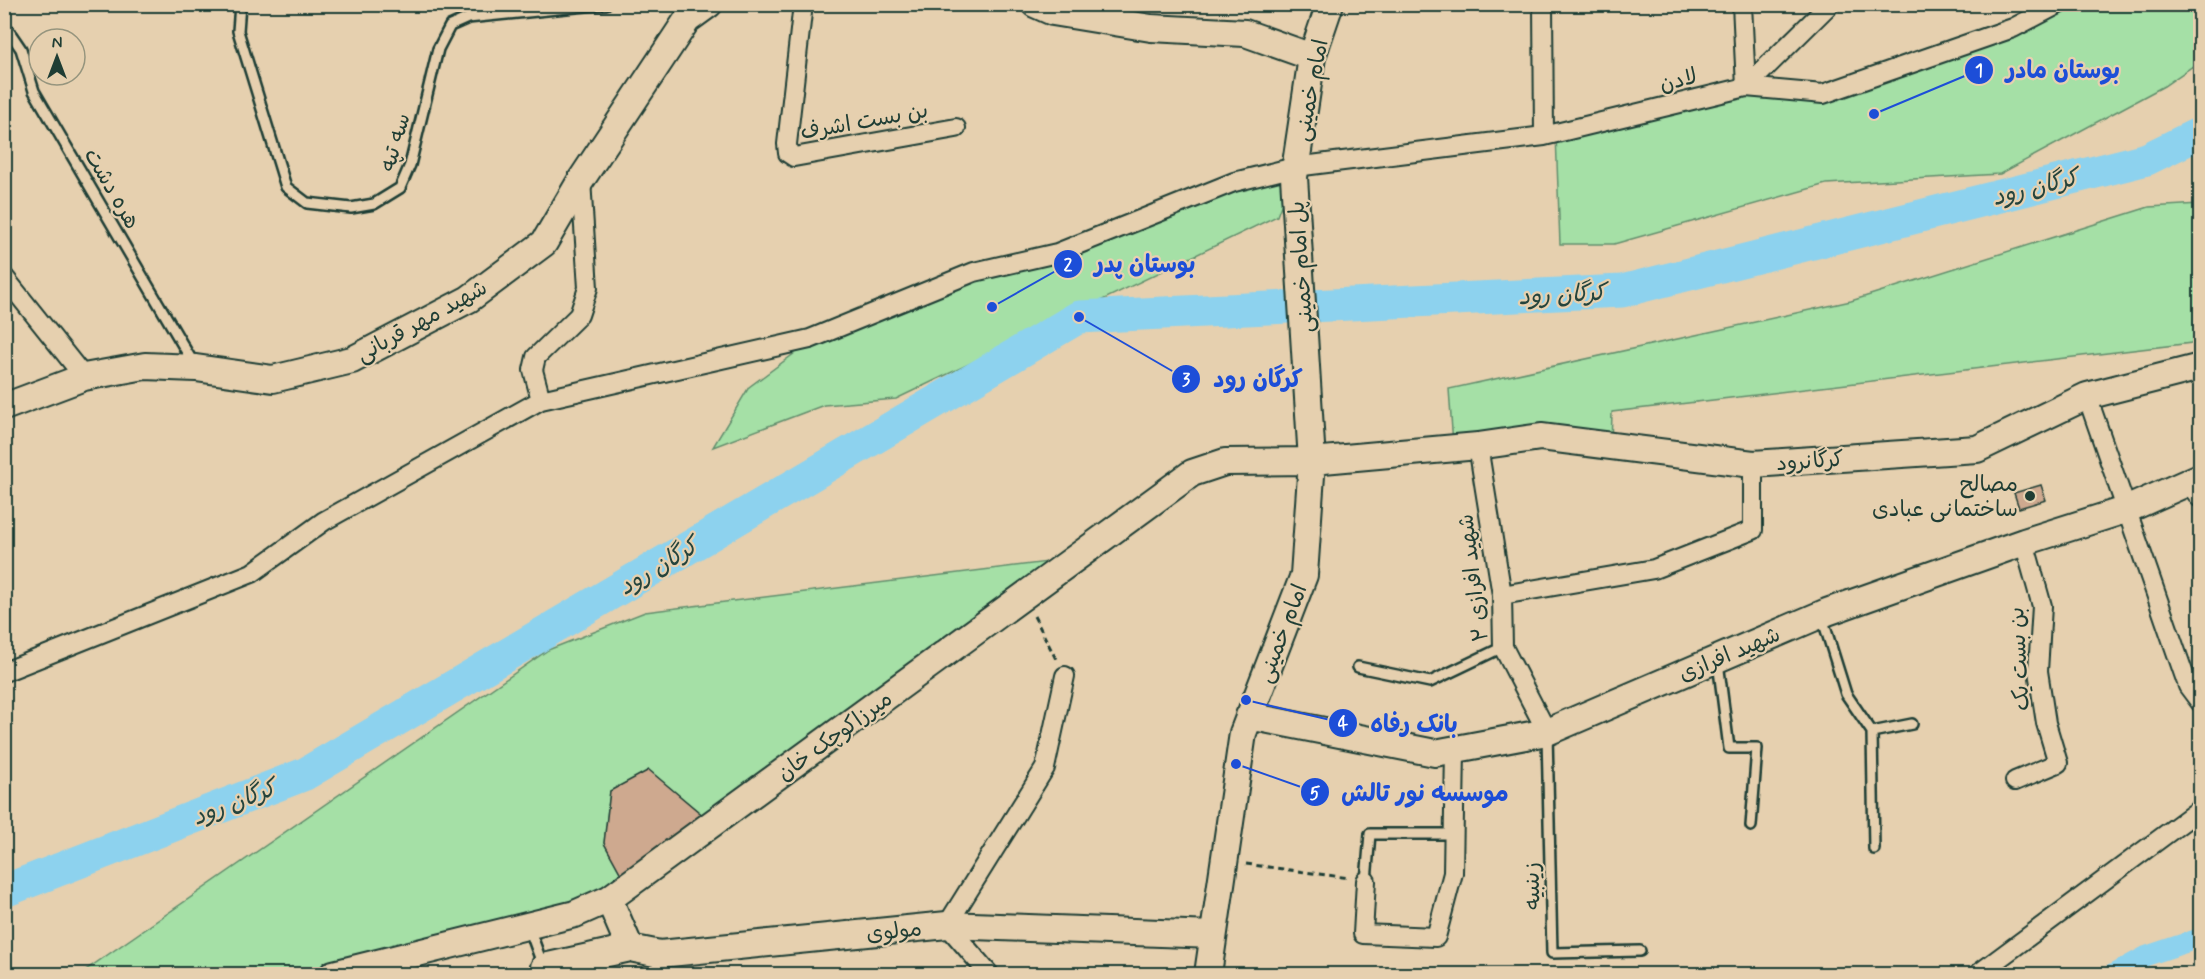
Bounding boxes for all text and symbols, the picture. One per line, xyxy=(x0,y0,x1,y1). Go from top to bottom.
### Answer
north arrow xyxy=(27,27,87,87)
text: N xyxy=(52,33,62,54)
street label: امام خمینی xyxy=(1288,37,1337,144)
callout: بوستان مادر xyxy=(1964,49,2132,91)
text: بوستان مادر xyxy=(2004,56,2120,87)
text: 1 xyxy=(1975,59,1983,83)
street label: لادن xyxy=(1657,63,1700,99)
street label: بن بست اشرف xyxy=(798,97,930,147)
street label: سه تپه xyxy=(374,110,418,175)
street label: هره دشت xyxy=(77,143,146,235)
water label: کرگان رود xyxy=(1989,162,2085,214)
street label: پل امام خمینی xyxy=(1283,200,1322,334)
callout: بوستان پدر xyxy=(1053,243,1208,285)
text: بوستان پدر xyxy=(1092,250,1196,281)
text: 2 xyxy=(1064,253,1073,277)
street label: شهید مهر قربانی xyxy=(351,274,493,369)
water label: کرگان رود xyxy=(1518,278,1610,313)
callout: کرگان رود xyxy=(1171,358,1314,400)
text: کرگان رود xyxy=(1213,364,1303,396)
text: 3 xyxy=(1182,368,1191,392)
street label: کرگانرود xyxy=(1775,446,1845,478)
place label: مصالح ساختمانی عبادی xyxy=(1872,471,2018,524)
marker: مصالح ساختمانی عبادی xyxy=(2023,489,2037,503)
street label: شهید افرازی ۲ xyxy=(1452,512,1496,643)
water label: کرگان رود xyxy=(613,530,707,603)
street label: امام خمینی xyxy=(1251,580,1315,687)
street label: بن بست یک xyxy=(2003,606,2037,712)
street label: شهید افرازی xyxy=(1675,621,1785,689)
street label: میرزاکوچک خان xyxy=(772,685,898,788)
callout: بانک رفاه xyxy=(1328,702,1470,744)
text: بانک رفاه xyxy=(1370,710,1458,741)
text: 4 xyxy=(1338,712,1349,736)
callout: موسسه نور تالش xyxy=(1300,771,1521,813)
water label: کرگان رود xyxy=(188,772,284,834)
text: موسسه نور تالش xyxy=(1341,779,1509,810)
text: 5 xyxy=(1310,782,1321,806)
street label: زینبیه xyxy=(1519,862,1547,910)
street label: مولوی xyxy=(865,915,923,949)

